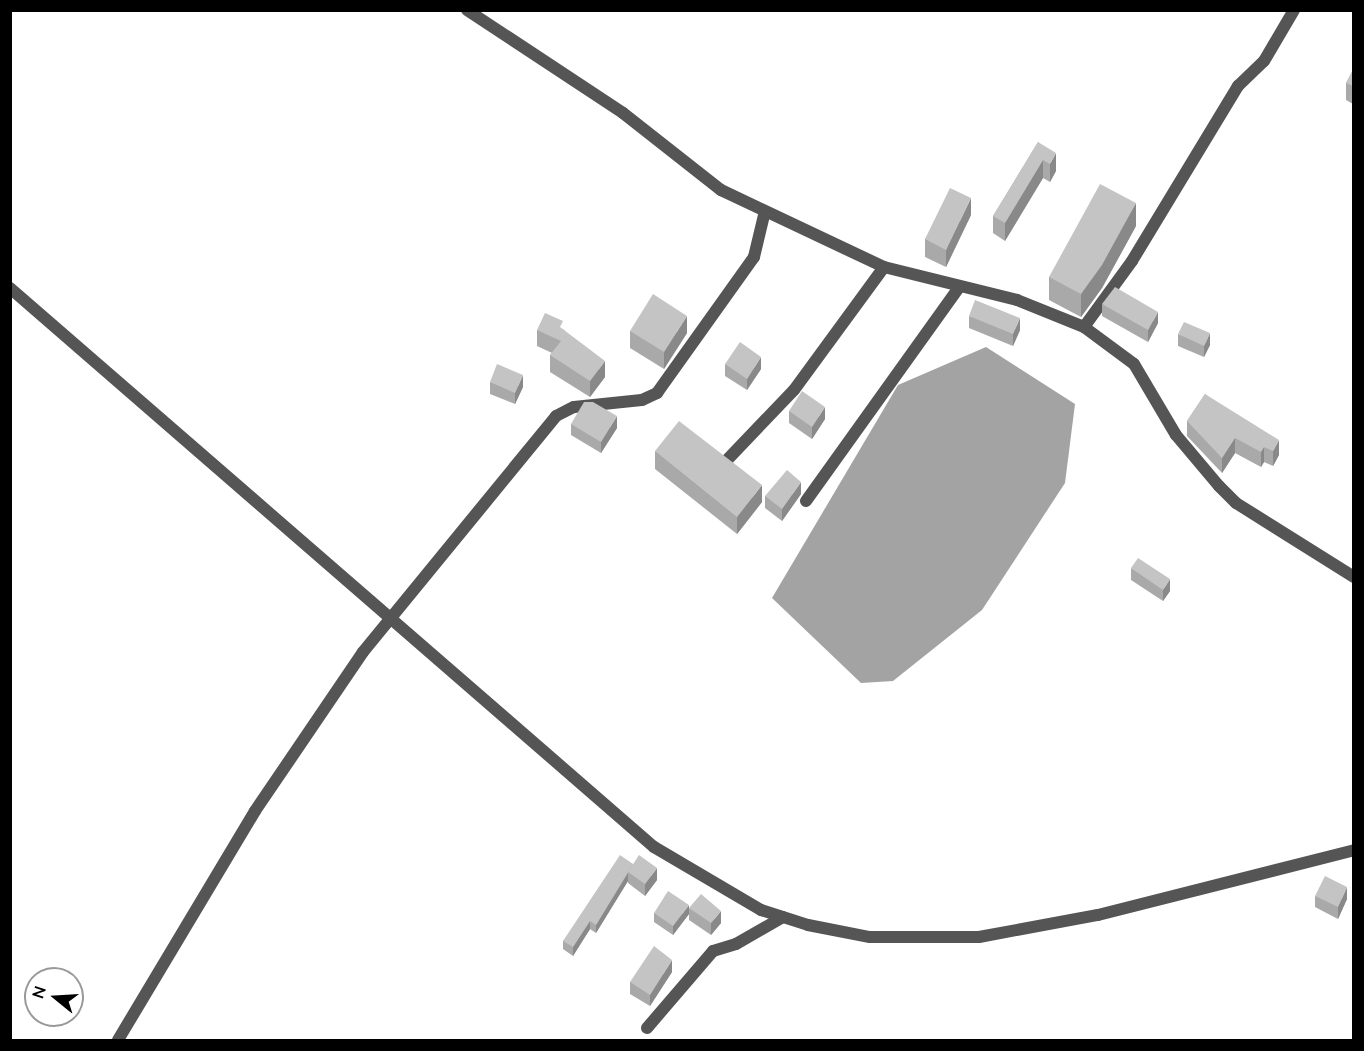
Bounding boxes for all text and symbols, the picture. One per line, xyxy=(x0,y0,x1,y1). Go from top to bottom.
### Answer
north arrow xyxy=(24,967,84,1027)
text: N xyxy=(27,983,50,1001)

